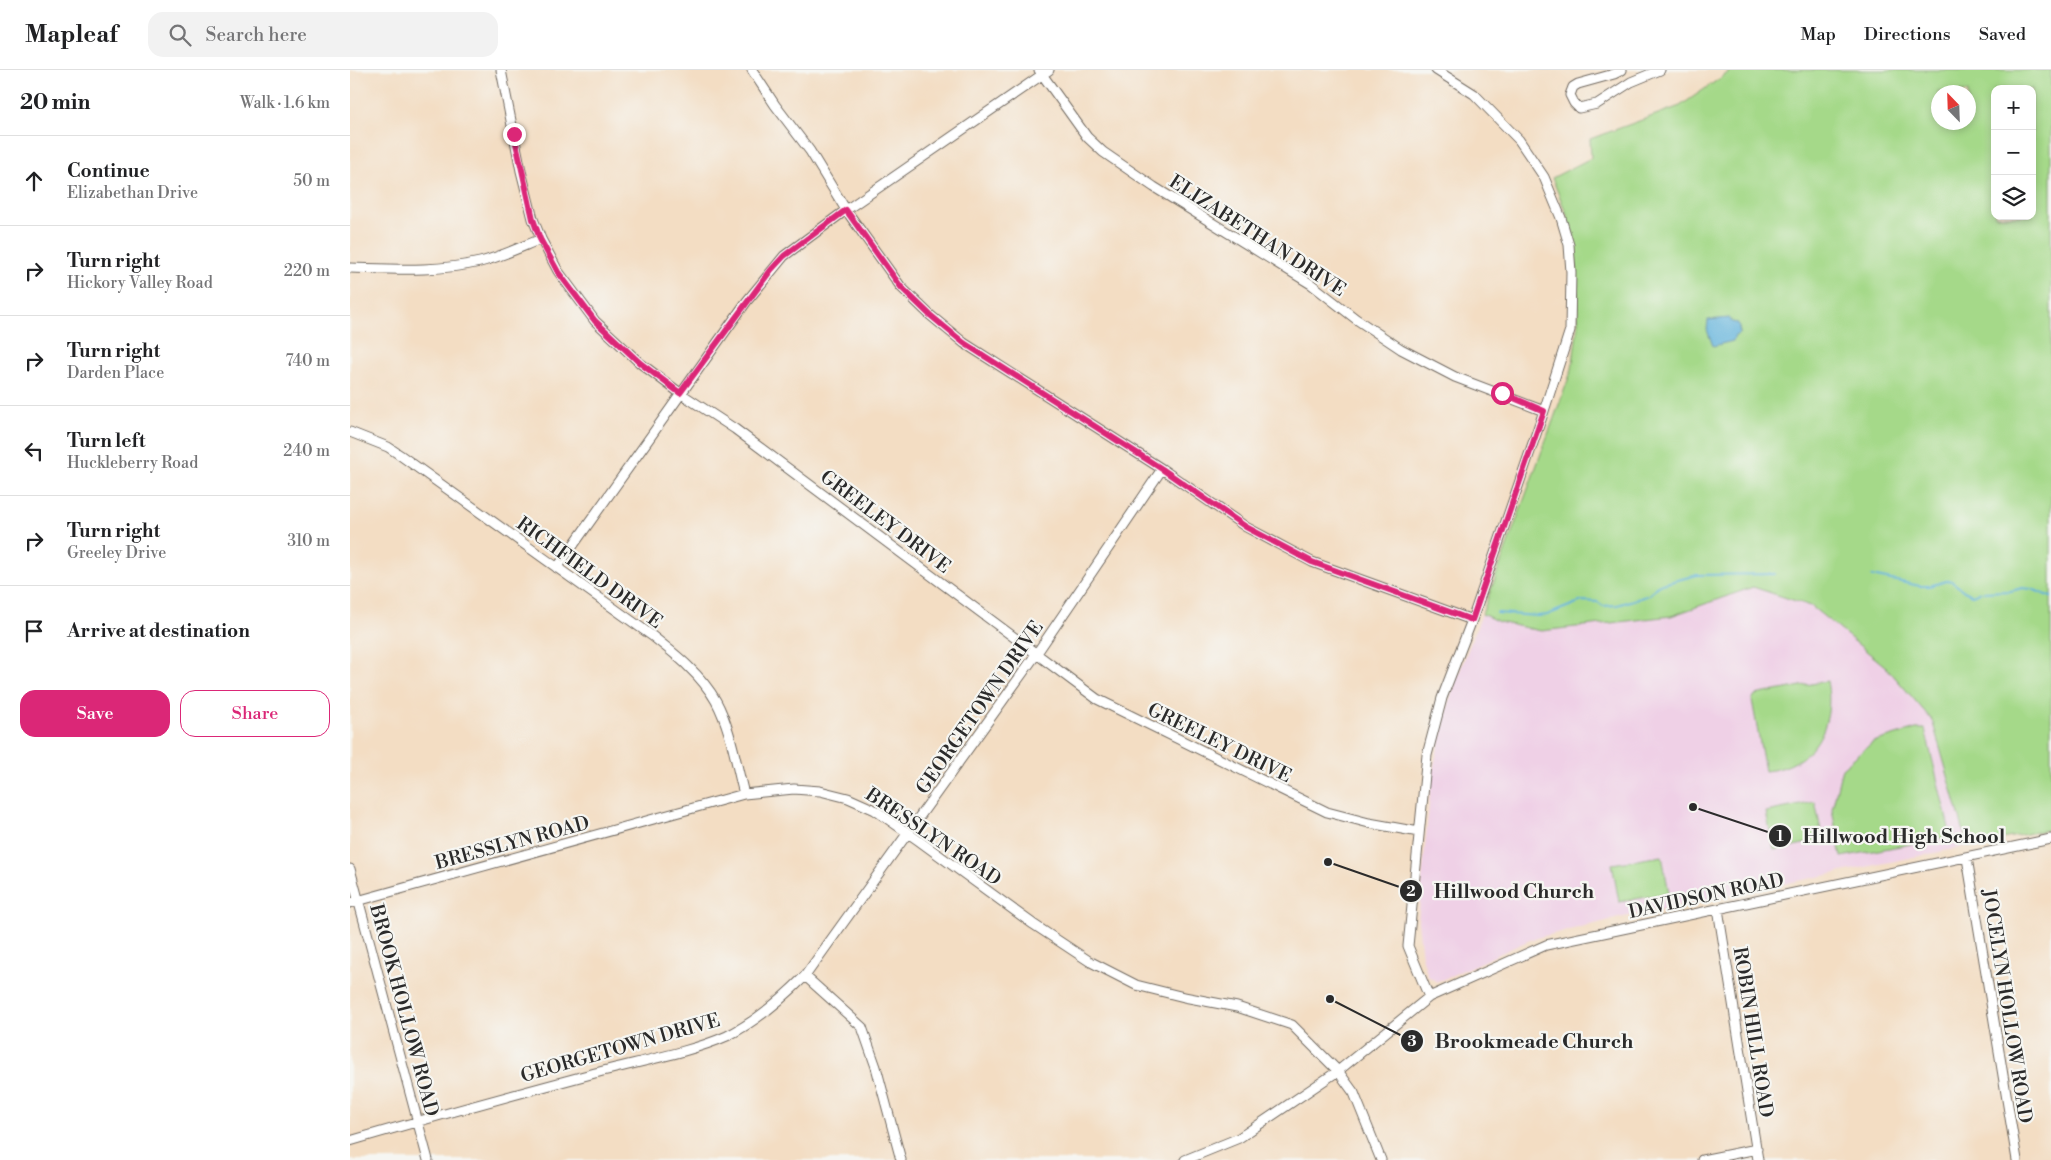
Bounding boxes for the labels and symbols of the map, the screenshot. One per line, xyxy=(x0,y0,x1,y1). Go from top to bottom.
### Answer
north arrow xyxy=(1931,85,1976,130)
route end xyxy=(503,123,526,146)
street label: ELIZABETHAN DRIVE xyxy=(1165,170,1350,302)
route start xyxy=(1491,382,1514,405)
street label: GREELEY DRIVE xyxy=(815,465,955,579)
street label: RICHFIELD DRIVE xyxy=(512,512,667,634)
street label: GEORGETOWN DRIVE xyxy=(911,616,1049,799)
street label: GREELEY DRIVE xyxy=(1144,698,1296,788)
street label: BRESSLYN ROAD xyxy=(860,782,1006,891)
street label: BRESSLYN ROAD xyxy=(432,811,592,875)
callout: Hillwood High School xyxy=(1767,818,2015,853)
text: Hillwood High School xyxy=(1803,825,2006,850)
text: 1 xyxy=(1776,827,1784,846)
street label: DAVIDSON ROAD xyxy=(1626,868,1786,924)
callout: Hillwood Church xyxy=(1399,873,1604,908)
text: Hillwood Church xyxy=(1434,880,1595,905)
text: 2 xyxy=(1406,882,1416,901)
street label: JOCELYN HOLLOW ROAD xyxy=(1976,886,2037,1125)
street label: BROOK HOLLOW ROAD xyxy=(364,901,444,1119)
street label: ROBIN HILL ROAD xyxy=(1728,945,1778,1119)
street label: GEORGETOWN DRIVE xyxy=(518,1008,723,1088)
callout: Brookmeade Church xyxy=(1400,1023,1644,1058)
text: Brookmeade Church xyxy=(1435,1030,1634,1055)
text: 3 xyxy=(1407,1032,1417,1051)

